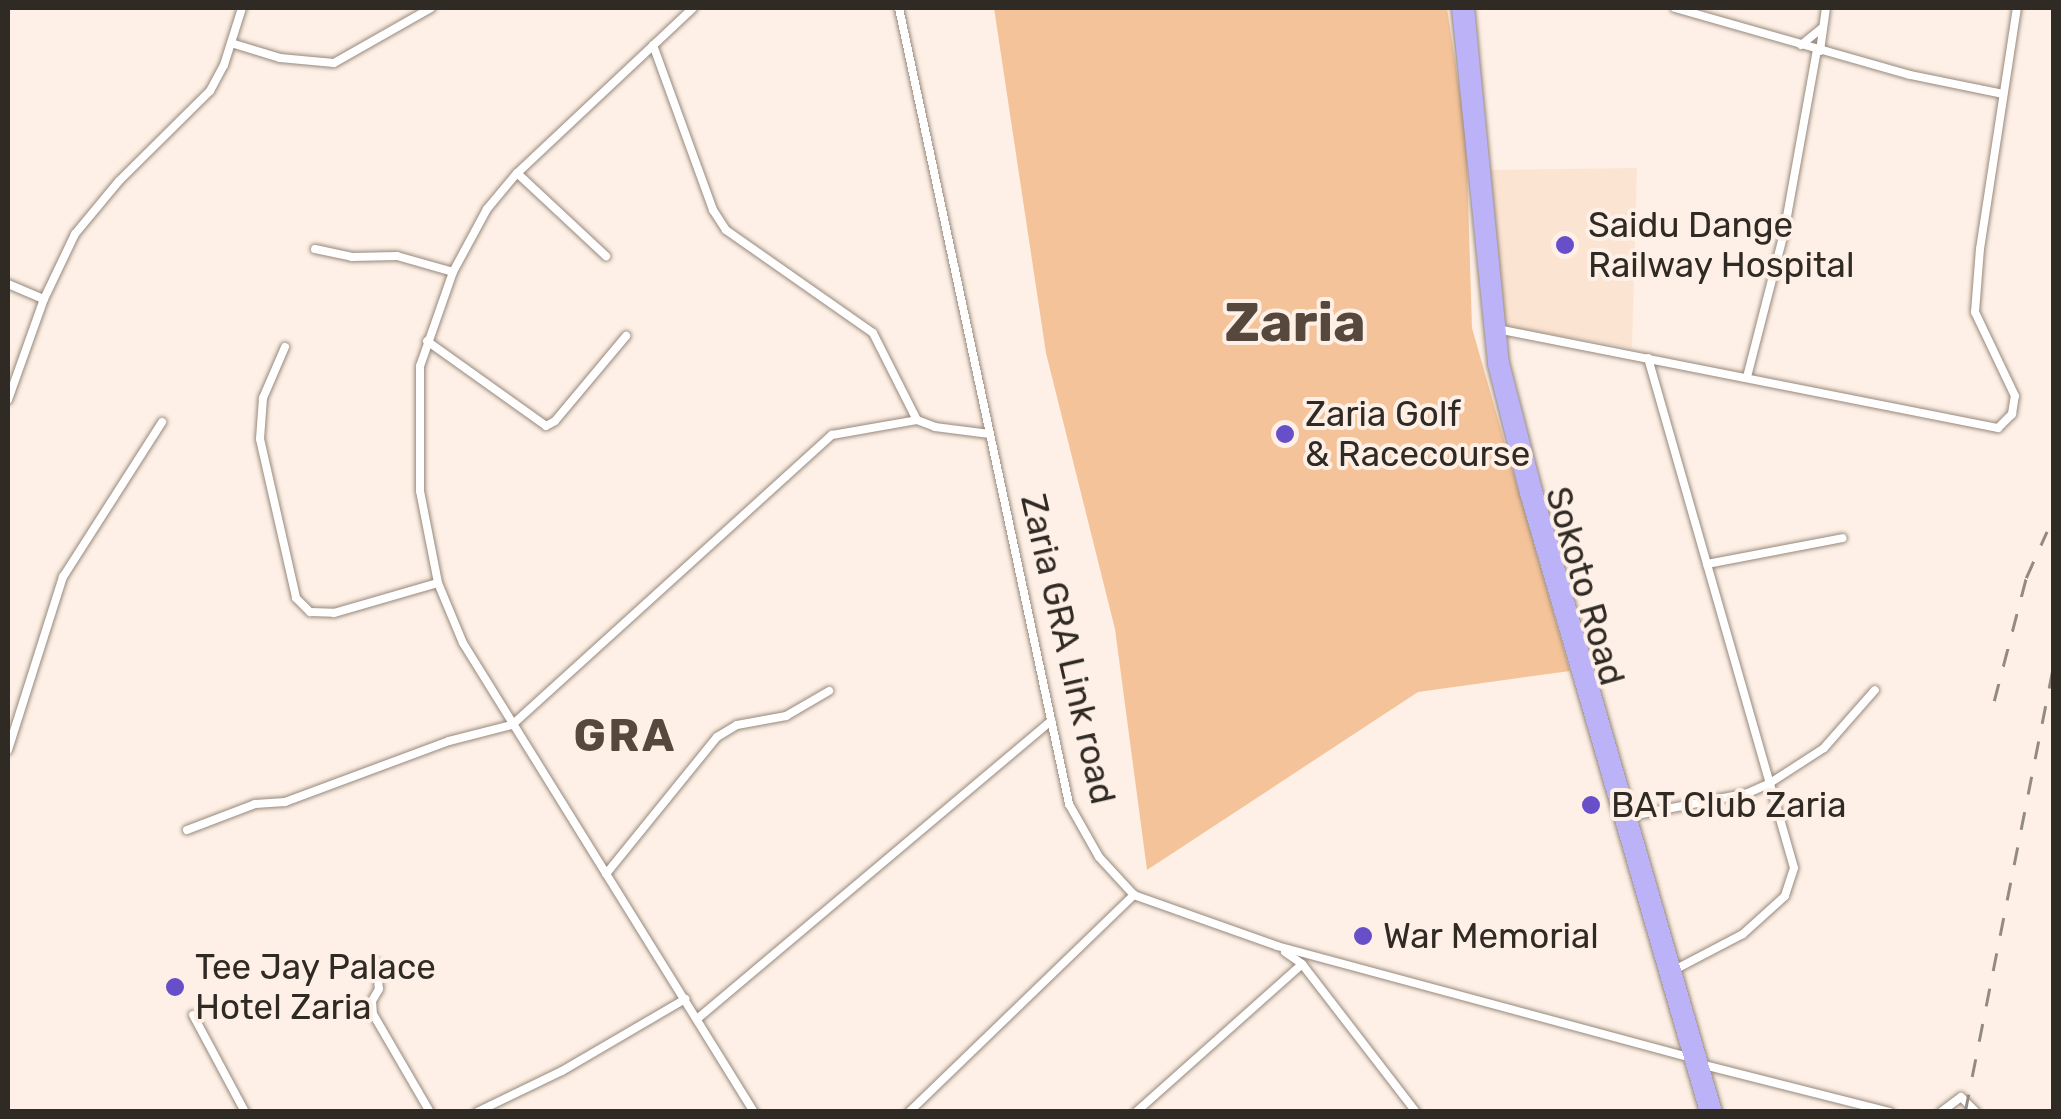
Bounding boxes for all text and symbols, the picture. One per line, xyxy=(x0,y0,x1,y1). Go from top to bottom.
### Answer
place label: Saidu Dange Railway Hospital xyxy=(1588,204,1855,286)
marker: Saidu Dange Railway Hospital xyxy=(1552,232,1578,258)
district label: Zaria xyxy=(1224,290,1366,356)
place label: Zaria Golf & Racecourse xyxy=(1305,393,1530,475)
marker: Zaria Golf & Racecourse xyxy=(1274,423,1296,445)
street label: Sokoto Road xyxy=(1537,482,1633,690)
street label: Zaria GRA Link road xyxy=(1012,489,1124,809)
district label: GRA xyxy=(573,709,677,763)
place label: BAT Club Zaria xyxy=(1611,784,1848,826)
marker: BAT Club Zaria xyxy=(1580,794,1602,816)
place label: War Memorial xyxy=(1383,915,1600,957)
marker: War Memorial xyxy=(1352,925,1374,947)
place label: Tee Jay Palace Hotel Zaria xyxy=(195,946,437,1028)
marker: Tee Jay Palace Hotel Zaria xyxy=(164,976,186,998)

